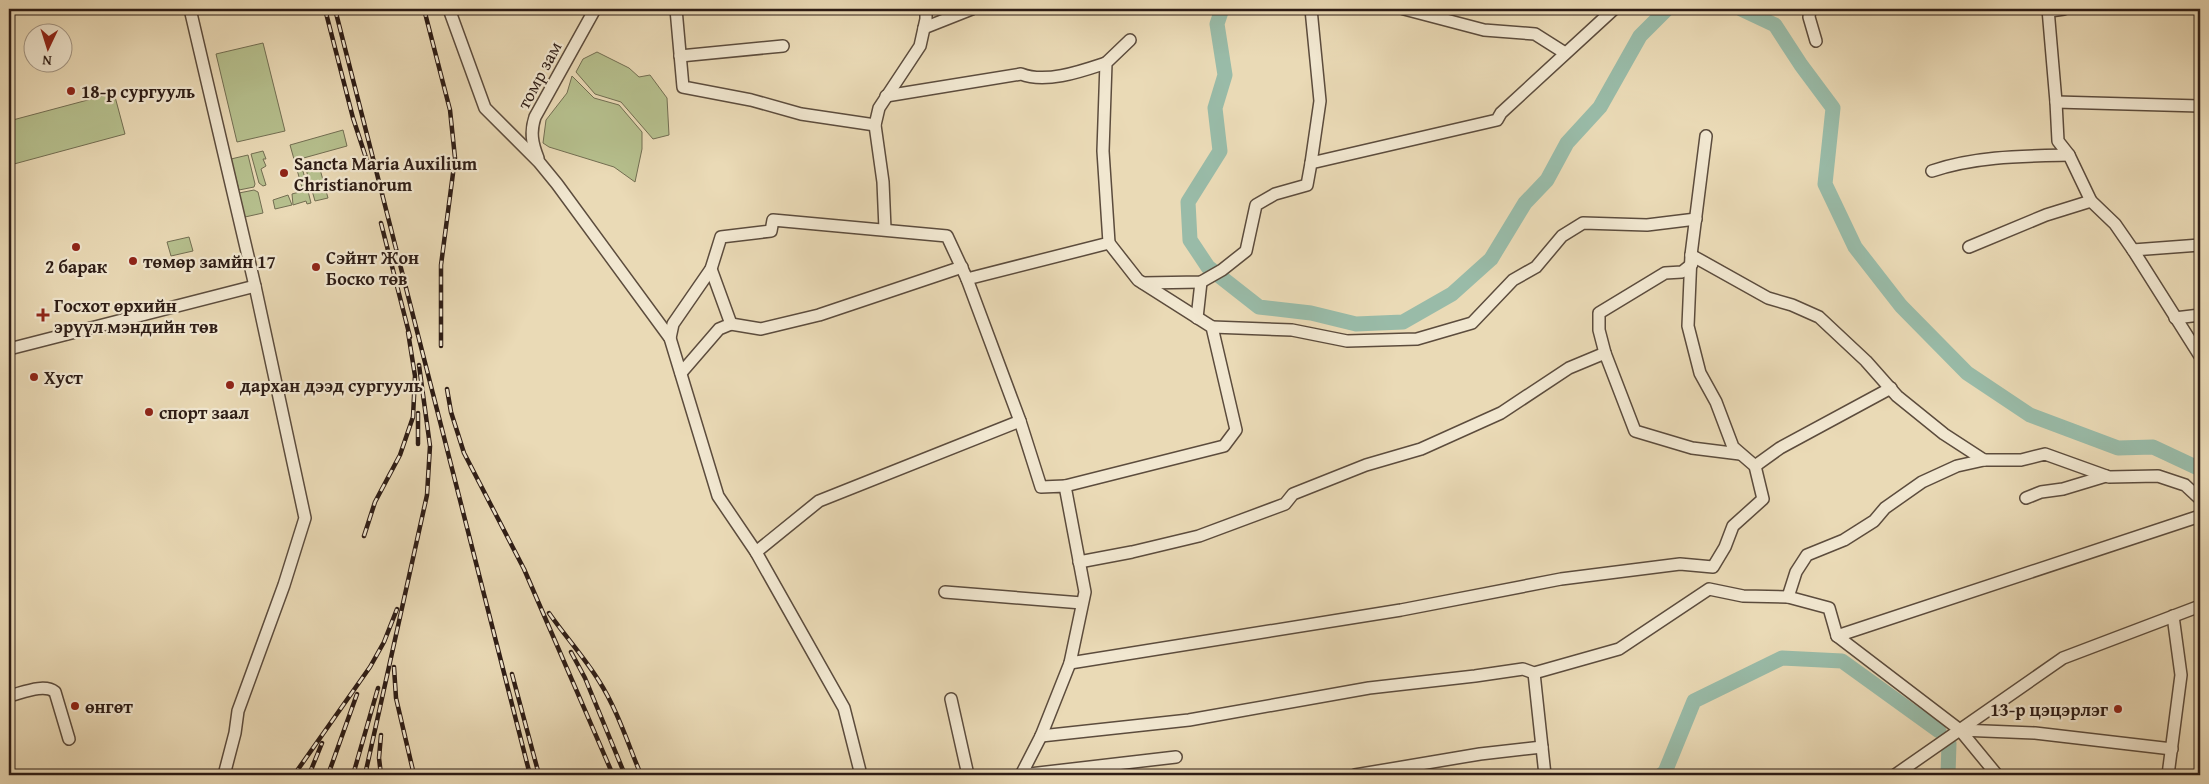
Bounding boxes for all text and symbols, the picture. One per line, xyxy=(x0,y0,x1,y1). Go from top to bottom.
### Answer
north arrow xyxy=(22,22,72,72)
street label: томр зам xyxy=(510,36,568,114)
text: N xyxy=(41,51,52,71)
place label: 18-р сургууль xyxy=(81,78,195,105)
marker: 18-р сургууль xyxy=(65,85,77,97)
place label: Sancta Maria Auxilium Christianorum xyxy=(294,150,478,198)
marker: Sancta Maria Auxilium Christianorum xyxy=(278,167,290,179)
marker: 2 барак xyxy=(70,241,82,253)
place label: Сэйнт Жон Боско төв xyxy=(326,244,419,292)
place label: төмөр замйн 17 xyxy=(143,248,276,275)
place label: 2 барак xyxy=(45,253,108,280)
marker: төмөр замйн 17 xyxy=(127,255,139,267)
marker: Сэйнт Жон Боско төв xyxy=(310,261,322,273)
place label: Госхот өрхийн эрүүл мэндийн төв xyxy=(54,292,218,340)
marker: Госхот өрхийн эрүүл мэндийн төв xyxy=(36,308,50,322)
place label: Хуст xyxy=(44,364,83,391)
marker: Хуст xyxy=(28,371,40,383)
place label: дархан дээд сургууль xyxy=(240,372,423,399)
marker: дархан дээд сургууль xyxy=(224,379,236,391)
place label: спорт заал xyxy=(159,399,249,426)
marker: спорт заал xyxy=(143,406,155,418)
place label: өнгөт xyxy=(85,693,133,720)
place label: 13-р цэцэрлэг xyxy=(1990,696,2108,723)
marker: өнгөт xyxy=(69,700,81,712)
marker: 13-р цэцэрлэг xyxy=(2112,703,2124,715)

